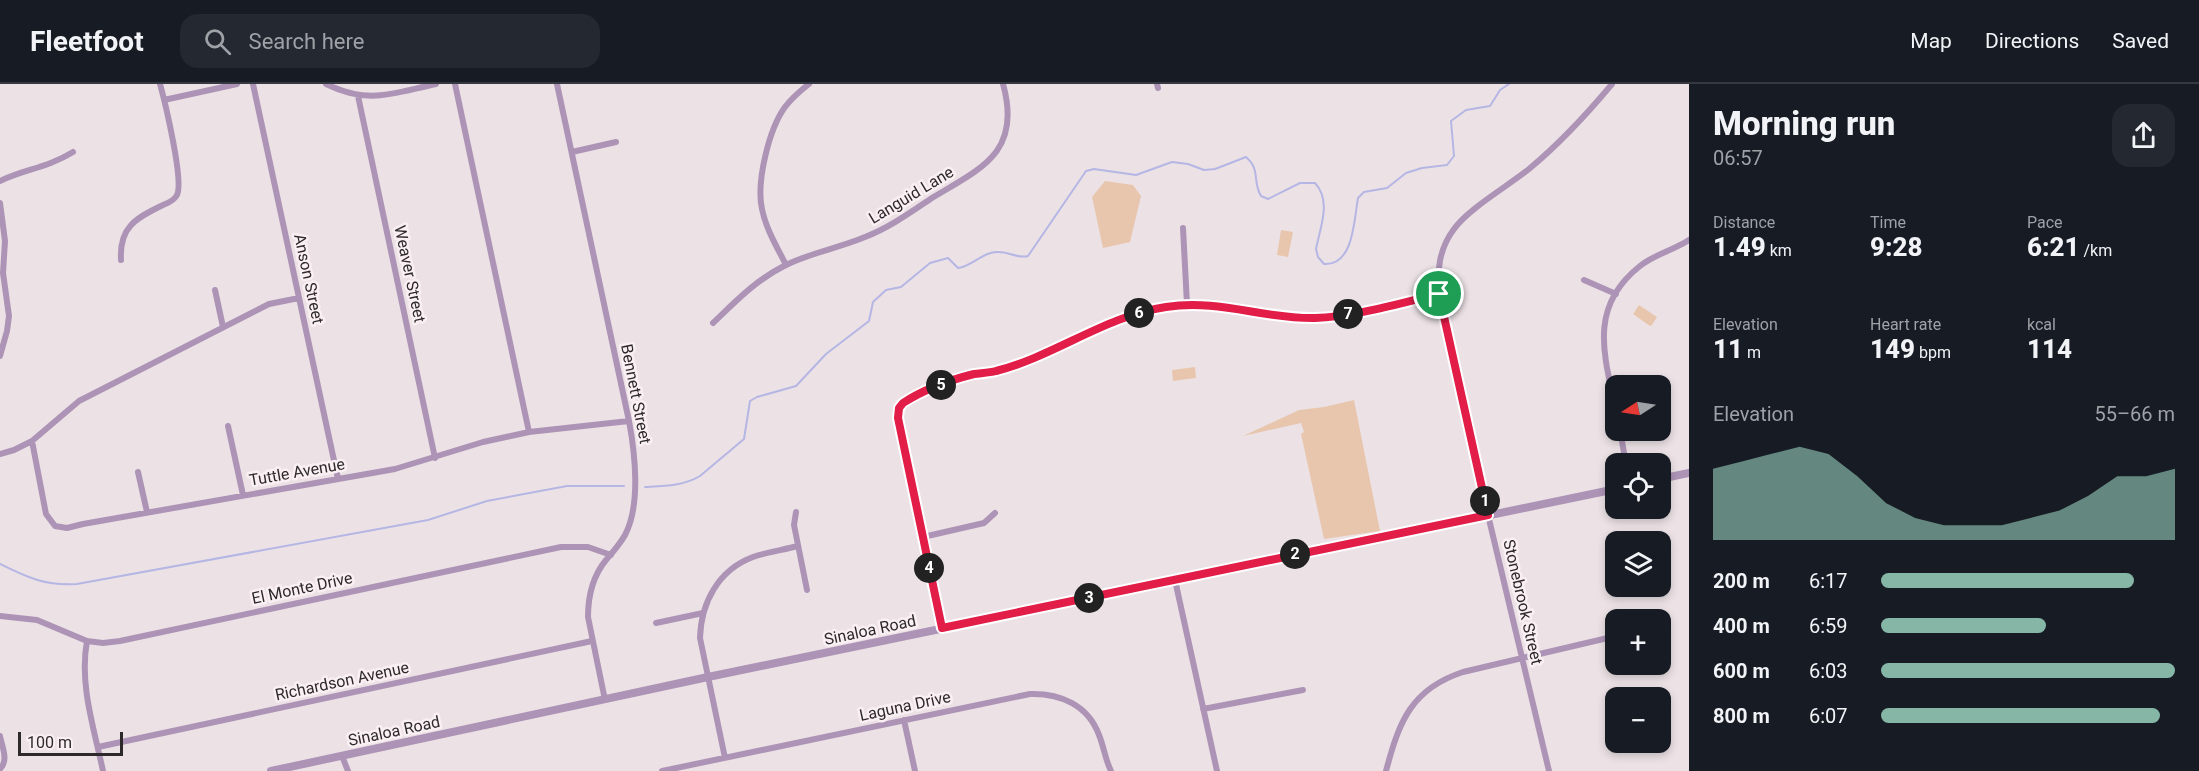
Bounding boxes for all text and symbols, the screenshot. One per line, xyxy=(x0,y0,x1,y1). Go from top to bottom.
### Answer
search box xyxy=(180,14,600,68)
text: Fleetfoot xyxy=(30,25,144,58)
icon: search xyxy=(201,25,234,58)
text: Search here xyxy=(249,29,364,54)
text: Map xyxy=(1910,29,1952,53)
text: Directions xyxy=(1985,29,2079,53)
text: Saved xyxy=(2112,29,2169,53)
text: Morning run xyxy=(1713,104,1895,143)
button: share xyxy=(2112,104,2175,167)
text: 06:57 xyxy=(1713,146,1763,170)
street label: Languid Lane xyxy=(865,162,957,228)
text: Distance xyxy=(1713,213,1775,232)
text: Time xyxy=(1870,213,1906,232)
text: Pace xyxy=(2027,213,2063,232)
street label: Weaver Street xyxy=(390,224,430,324)
street label: Anson Street xyxy=(290,232,328,326)
text: 1.49 xyxy=(1713,232,1766,262)
text: 9:28 xyxy=(1870,232,1923,262)
text: 6:21 xyxy=(2027,232,2080,262)
text: km xyxy=(1766,241,1792,260)
text: /km xyxy=(2080,241,2112,260)
pin xyxy=(1413,268,1464,319)
icon: arrive xyxy=(1422,277,1455,310)
pin: 6 xyxy=(1124,298,1154,328)
pin: 7 xyxy=(1333,299,1363,329)
text: 6 xyxy=(1134,303,1144,322)
text: 7 xyxy=(1343,304,1353,323)
text: Elevation xyxy=(1713,315,1778,334)
text: Heart rate xyxy=(1870,315,1941,334)
text: kcal xyxy=(2027,315,2056,334)
text: 11 xyxy=(1713,334,1743,364)
text: 149 xyxy=(1870,334,1915,364)
text: 114 xyxy=(2027,334,2072,364)
street label: Bennett Street xyxy=(617,342,655,446)
text: m xyxy=(1743,343,1761,362)
text: bpm xyxy=(1915,343,1951,362)
pin: 5 xyxy=(926,370,956,400)
text: 5 xyxy=(936,375,946,394)
north arrow xyxy=(1605,375,1671,441)
map controls xyxy=(1605,375,1671,753)
text: Elevation xyxy=(1713,402,1794,426)
text: 55–66 m xyxy=(2094,402,2175,426)
button: locate xyxy=(1605,453,1671,519)
street label: Tuttle Avenue xyxy=(248,454,346,490)
pin: 1 xyxy=(1470,486,1500,516)
text: 1 xyxy=(1480,491,1490,510)
button: layers xyxy=(1605,531,1671,597)
street label: Stonebrook Street xyxy=(1499,538,1547,666)
pin: 2 xyxy=(1280,539,1310,569)
text: 2 xyxy=(1290,544,1300,563)
pin: 4 xyxy=(914,553,944,583)
text: 4 xyxy=(924,558,934,577)
street label: El Monte Drive xyxy=(250,568,354,608)
text: 200 m xyxy=(1713,569,1770,593)
text: 6:17 xyxy=(1809,569,1848,593)
pin: 3 xyxy=(1074,583,1104,613)
text: 3 xyxy=(1084,588,1094,607)
button: + xyxy=(1605,609,1671,675)
street label: Sinaloa Road xyxy=(822,611,918,649)
text: 400 m xyxy=(1713,614,1770,638)
text: 6:59 xyxy=(1809,614,1848,638)
street label: Richardson Avenue xyxy=(273,658,411,704)
text: 600 m xyxy=(1713,659,1770,683)
text: 6:03 xyxy=(1809,659,1848,683)
street label: Laguna Drive xyxy=(858,687,952,725)
button: − xyxy=(1605,687,1671,753)
text: 800 m xyxy=(1713,704,1770,728)
text: 6:07 xyxy=(1809,704,1848,728)
street label: Sinaloa Road xyxy=(346,712,442,750)
scale bar xyxy=(18,729,123,756)
text: 100 m xyxy=(27,733,72,752)

